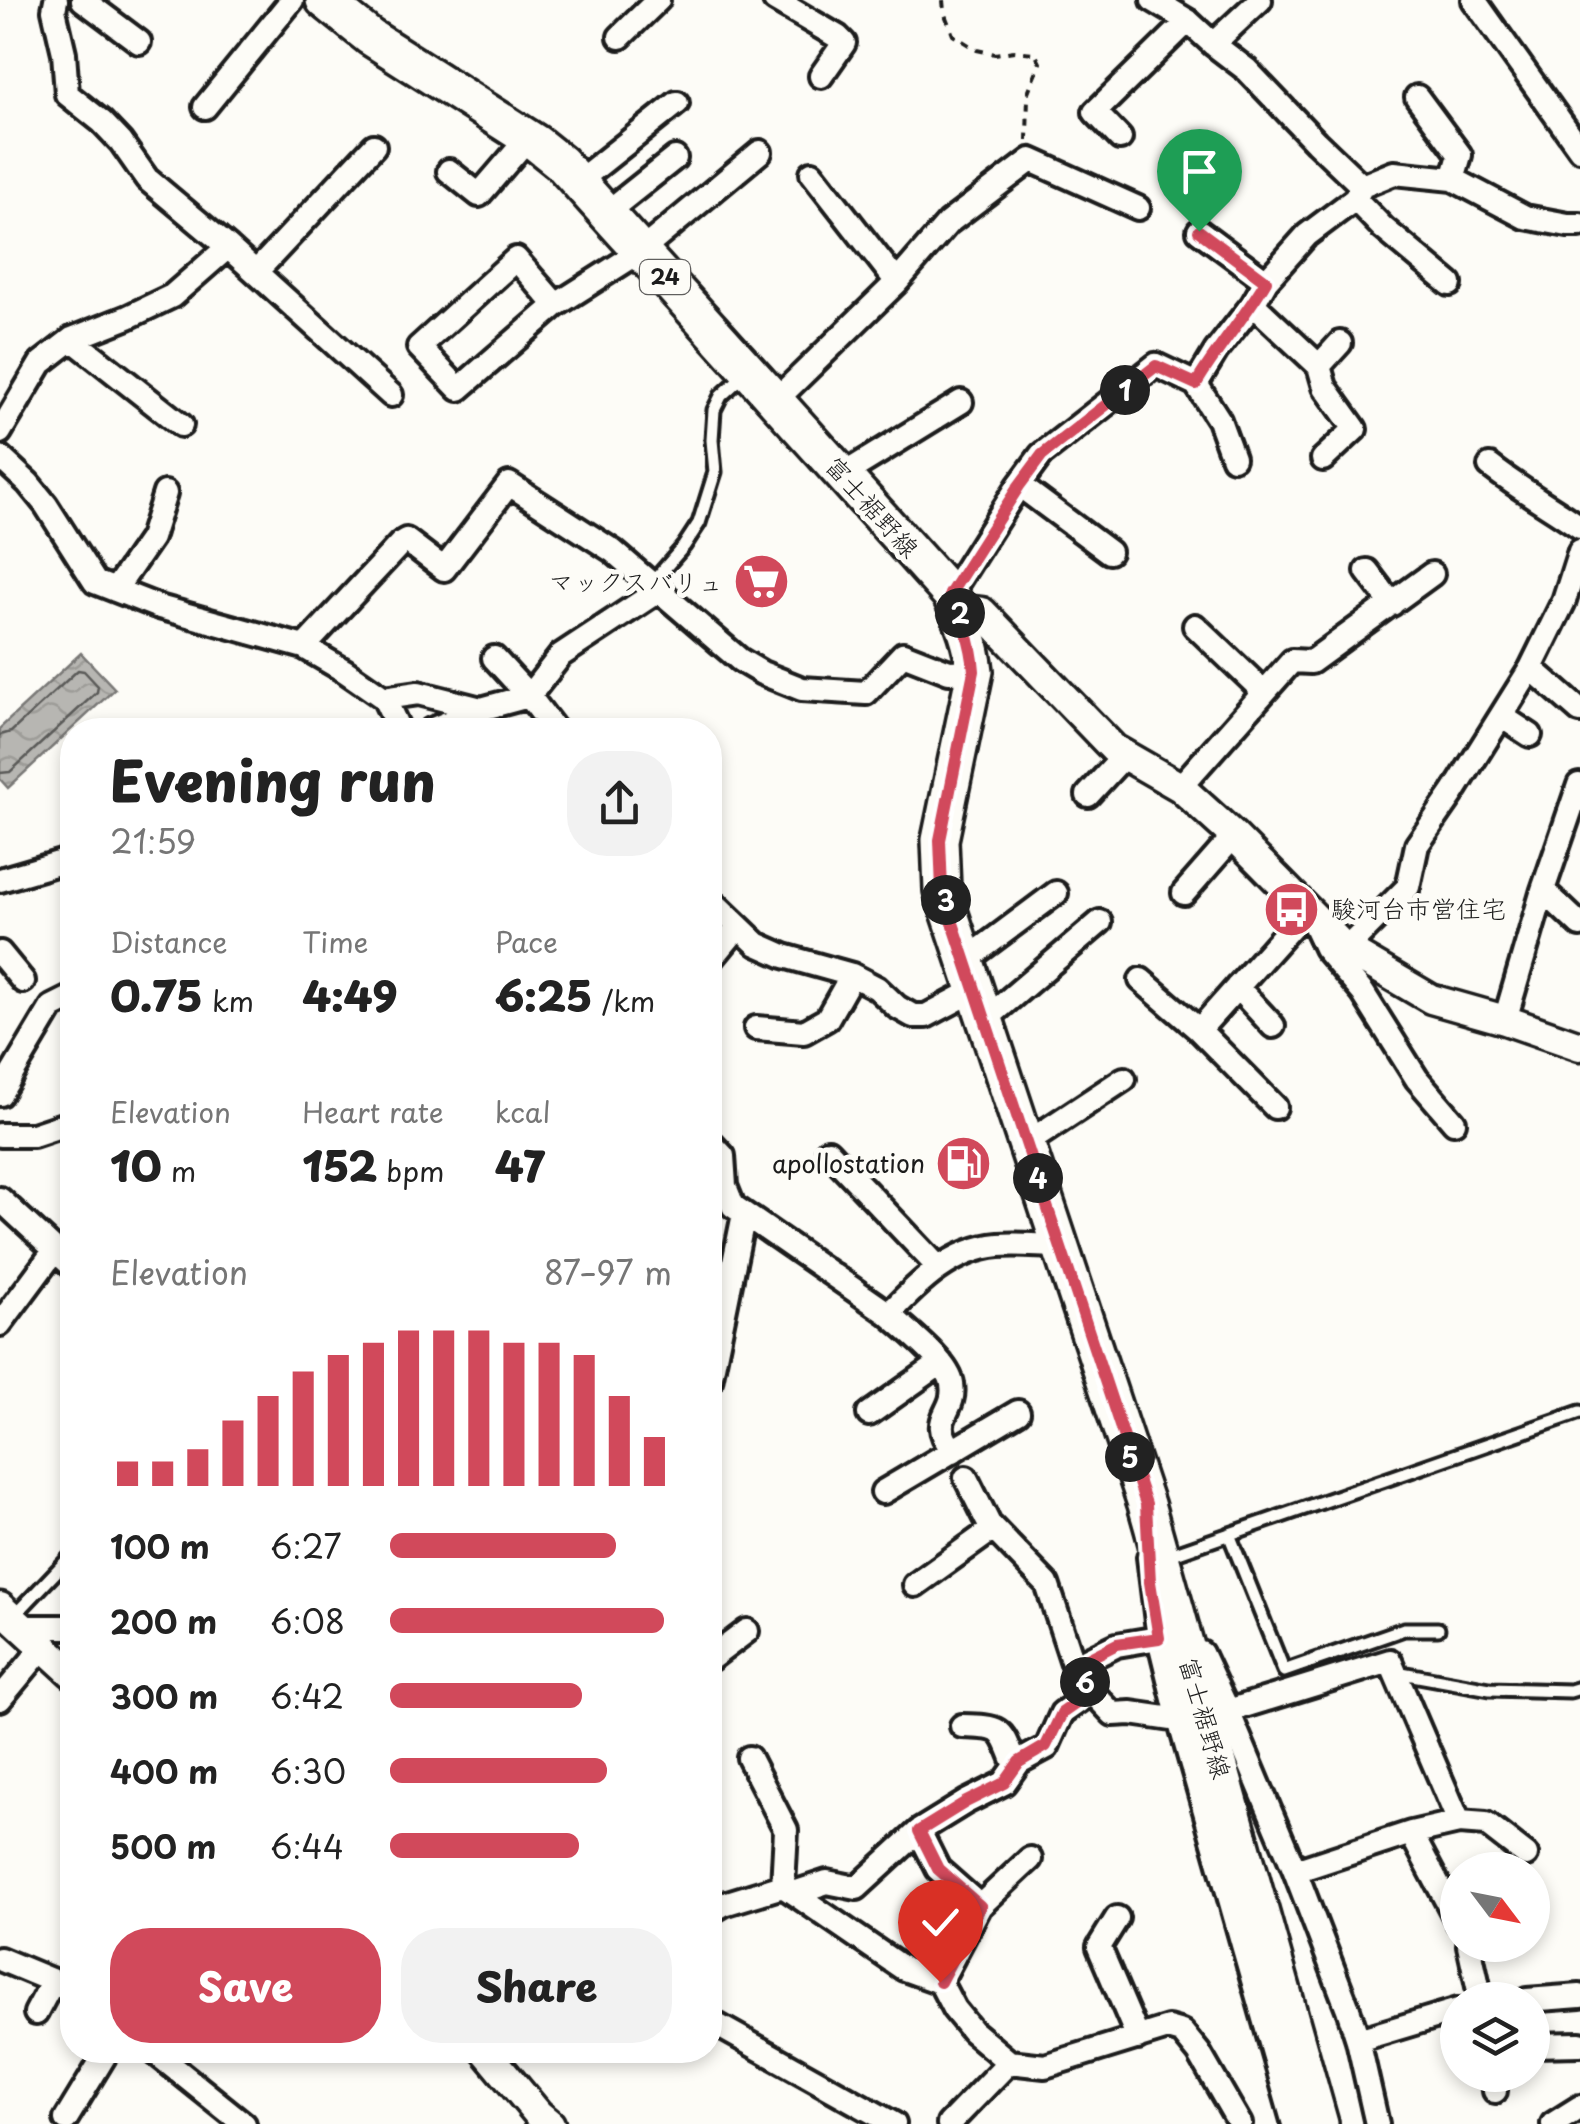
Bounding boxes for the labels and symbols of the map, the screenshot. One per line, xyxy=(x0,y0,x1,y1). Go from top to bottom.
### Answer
pin xyxy=(1157,129,1242,232)
road number: 24 xyxy=(640,260,690,294)
pin: 1 xyxy=(1100,365,1150,415)
street label: 富士裾野線 xyxy=(817,447,929,565)
supermarket icon: マックスバリュ xyxy=(732,552,792,612)
place label: マックスバリュ xyxy=(548,562,723,600)
pin: 2 xyxy=(935,588,985,638)
pin: 3 xyxy=(921,875,971,925)
bus stop icon: 駿河台市営住宅 xyxy=(1262,879,1322,939)
place label: 駿河台市営住宅 xyxy=(1331,889,1506,927)
fuel station icon: apollostation xyxy=(934,1134,994,1194)
place label: apollostation xyxy=(772,1144,925,1182)
pin: 4 xyxy=(1013,1153,1063,1203)
pin: 5 xyxy=(1105,1432,1155,1482)
street label: 富士裾野線 xyxy=(1170,1652,1241,1783)
pin: 6 xyxy=(1060,1657,1110,1707)
north arrow xyxy=(1440,1852,1550,1962)
pin xyxy=(898,1880,983,1983)

